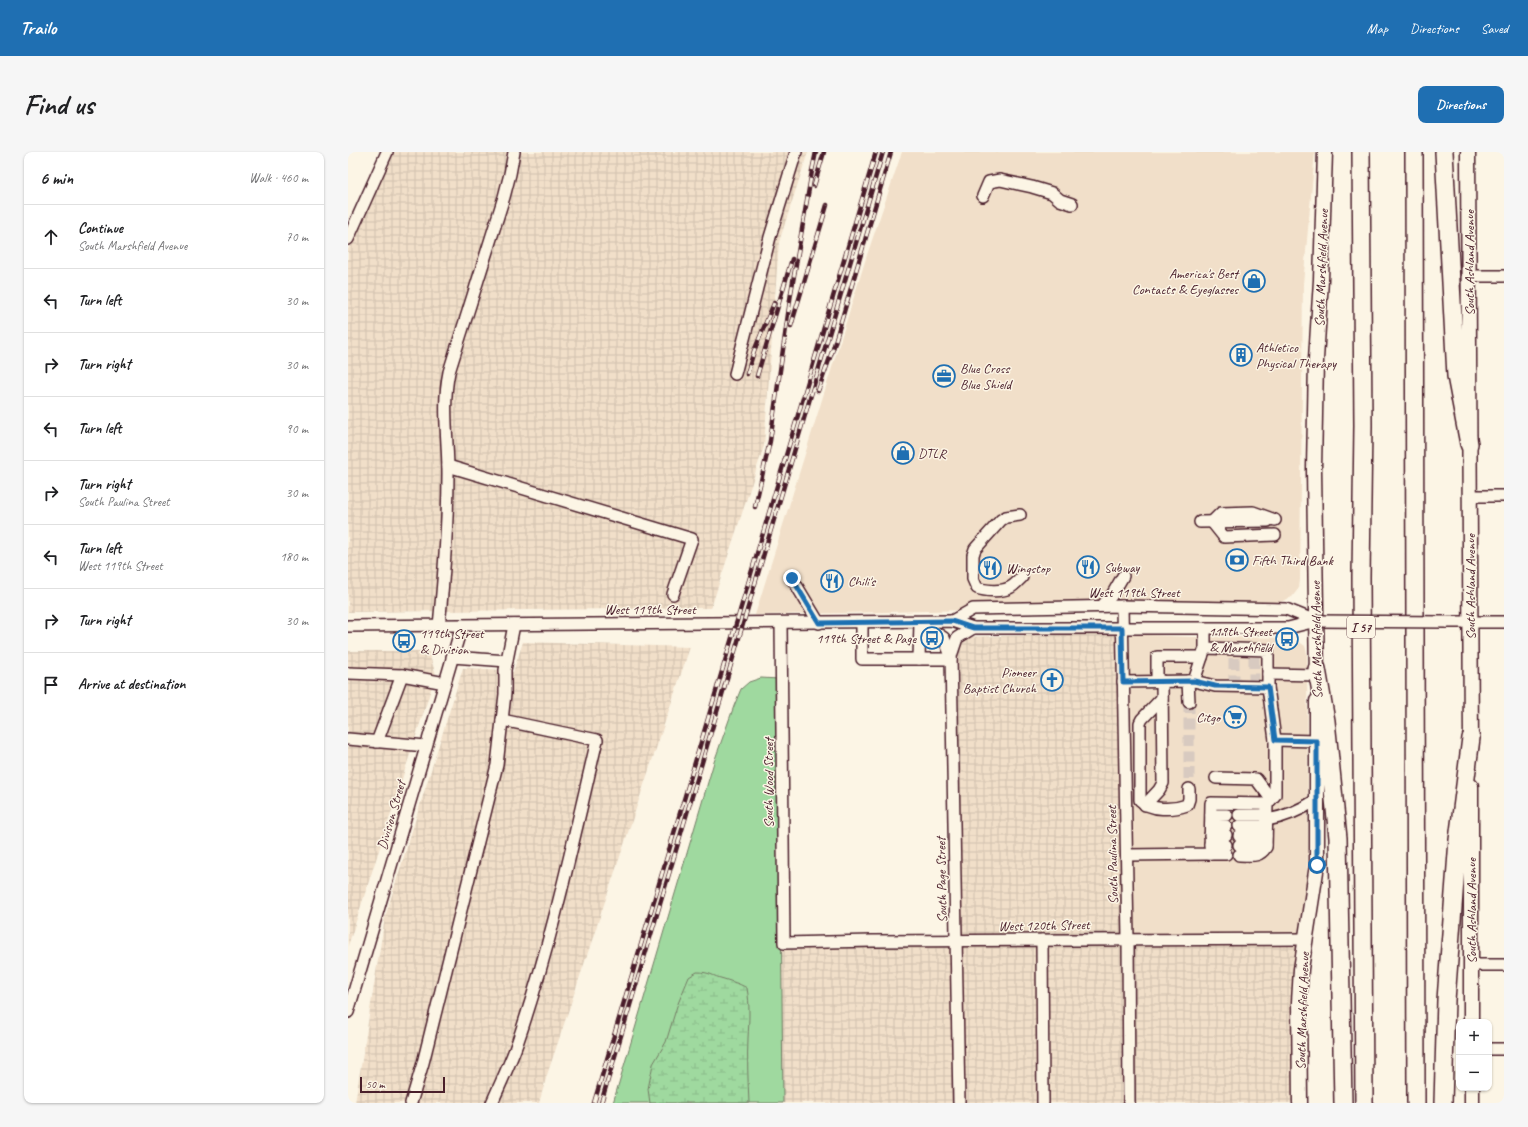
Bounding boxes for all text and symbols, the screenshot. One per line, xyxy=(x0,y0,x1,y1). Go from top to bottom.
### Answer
text: Trailo xyxy=(20,16,56,40)
text: Map xyxy=(1367,20,1388,37)
text: Directions xyxy=(1410,20,1459,37)
text: Saved xyxy=(1481,20,1508,37)
button: Directions xyxy=(1418,86,1504,123)
text: Find us xyxy=(24,87,94,122)
text: 6 min xyxy=(40,168,73,189)
text: Walk · 460 m xyxy=(249,170,308,186)
street label: South Marshfield Avenue xyxy=(1311,208,1332,327)
street label: South Ashland Avenue xyxy=(1461,209,1478,316)
text: Continue xyxy=(78,219,123,238)
icon: ahead xyxy=(40,226,62,248)
text: 70 m xyxy=(286,229,308,245)
text: South Marshfield Avenue xyxy=(78,238,187,254)
place label: America's Best Contacts & Eyeglasses xyxy=(1132,265,1240,298)
shop icon: America's Best Contacts & Eyeglasses xyxy=(1241,268,1267,294)
icon: left xyxy=(40,290,62,312)
text: Turn left xyxy=(78,291,121,310)
text: 30 m xyxy=(286,293,308,309)
place label: Athletico Physical Therapy xyxy=(1256,339,1337,372)
building icon: Athletico Physical Therapy xyxy=(1228,342,1254,368)
icon: right xyxy=(40,354,62,376)
text: Turn right xyxy=(78,355,131,374)
text: 30 m xyxy=(286,357,308,373)
place label: Blue Cross Blue Shield xyxy=(960,360,1014,393)
office icon: Blue Cross Blue Shield xyxy=(931,363,957,389)
icon: left xyxy=(40,418,62,440)
text: Turn left xyxy=(78,419,121,438)
text: 90 m xyxy=(286,421,308,437)
shop icon: DTLR xyxy=(890,440,916,466)
place label: DTLR xyxy=(918,445,947,462)
text: Turn right xyxy=(78,475,131,494)
icon: right xyxy=(40,482,62,504)
text: 30 m xyxy=(286,485,308,501)
text: South Paulina Street xyxy=(78,494,170,510)
street label: South Ashland Avenue xyxy=(1462,533,1479,640)
text: Turn left xyxy=(78,539,121,558)
icon: left xyxy=(40,546,62,568)
bank icon: Fifth Third Bank xyxy=(1224,547,1250,573)
text: 180 m xyxy=(280,549,308,565)
place label: Fifth Third Bank xyxy=(1252,552,1334,569)
restaurant icon: Subway xyxy=(1075,554,1101,580)
restaurant icon: Wingstop xyxy=(977,555,1003,581)
text: West 119th Street xyxy=(78,558,163,574)
place label: Subway xyxy=(1104,559,1141,576)
place label: Wingstop xyxy=(1006,560,1051,577)
restaurant icon: Chili's xyxy=(819,568,845,594)
route end xyxy=(783,569,801,587)
place label: Chili's xyxy=(848,573,876,590)
street label: South Marshfield Avenue xyxy=(1307,580,1326,699)
street label: West 119th Street xyxy=(1088,584,1181,601)
street label: West 119th Street xyxy=(604,601,697,618)
icon: right xyxy=(40,610,62,632)
text: Turn right xyxy=(78,611,131,630)
text: 30 m xyxy=(286,613,308,629)
road number: I 57 xyxy=(1347,616,1375,638)
place label: 119th Street & Marshfield xyxy=(1209,623,1274,656)
place label: 119th Street & Division xyxy=(420,625,485,658)
bus stop icon: 119th Street & Page xyxy=(919,625,945,651)
bus stop icon: 119th Street & Marshfield xyxy=(1274,626,1300,652)
bus stop icon: 119th Street & Division xyxy=(391,628,417,654)
place label: 119th Street & Page xyxy=(816,630,917,647)
place label: Pioneer Baptist Church xyxy=(963,664,1037,697)
church icon: Pioneer Baptist Church xyxy=(1039,667,1065,693)
icon: arrive xyxy=(40,674,62,696)
text: Arrive at destination xyxy=(78,675,185,694)
supermarket icon: Citgo xyxy=(1222,704,1248,730)
place label: Citgo xyxy=(1196,709,1222,726)
street label: South Wood Street xyxy=(760,736,777,828)
street label: Division Street xyxy=(374,776,410,852)
street label: South Paulina Street xyxy=(1103,804,1122,904)
street label: South Page Street xyxy=(932,835,951,923)
route start xyxy=(1308,856,1326,874)
street label: South Ashland Avenue xyxy=(1463,857,1480,964)
street label: West 120th Street xyxy=(998,916,1091,935)
street label: South Marshfield Avenue xyxy=(1292,951,1313,1070)
map controls xyxy=(1456,1019,1492,1091)
button: + xyxy=(1456,1019,1492,1055)
button: − xyxy=(1456,1055,1492,1091)
scale bar xyxy=(360,1075,445,1094)
text: 50 m xyxy=(366,1077,385,1091)

